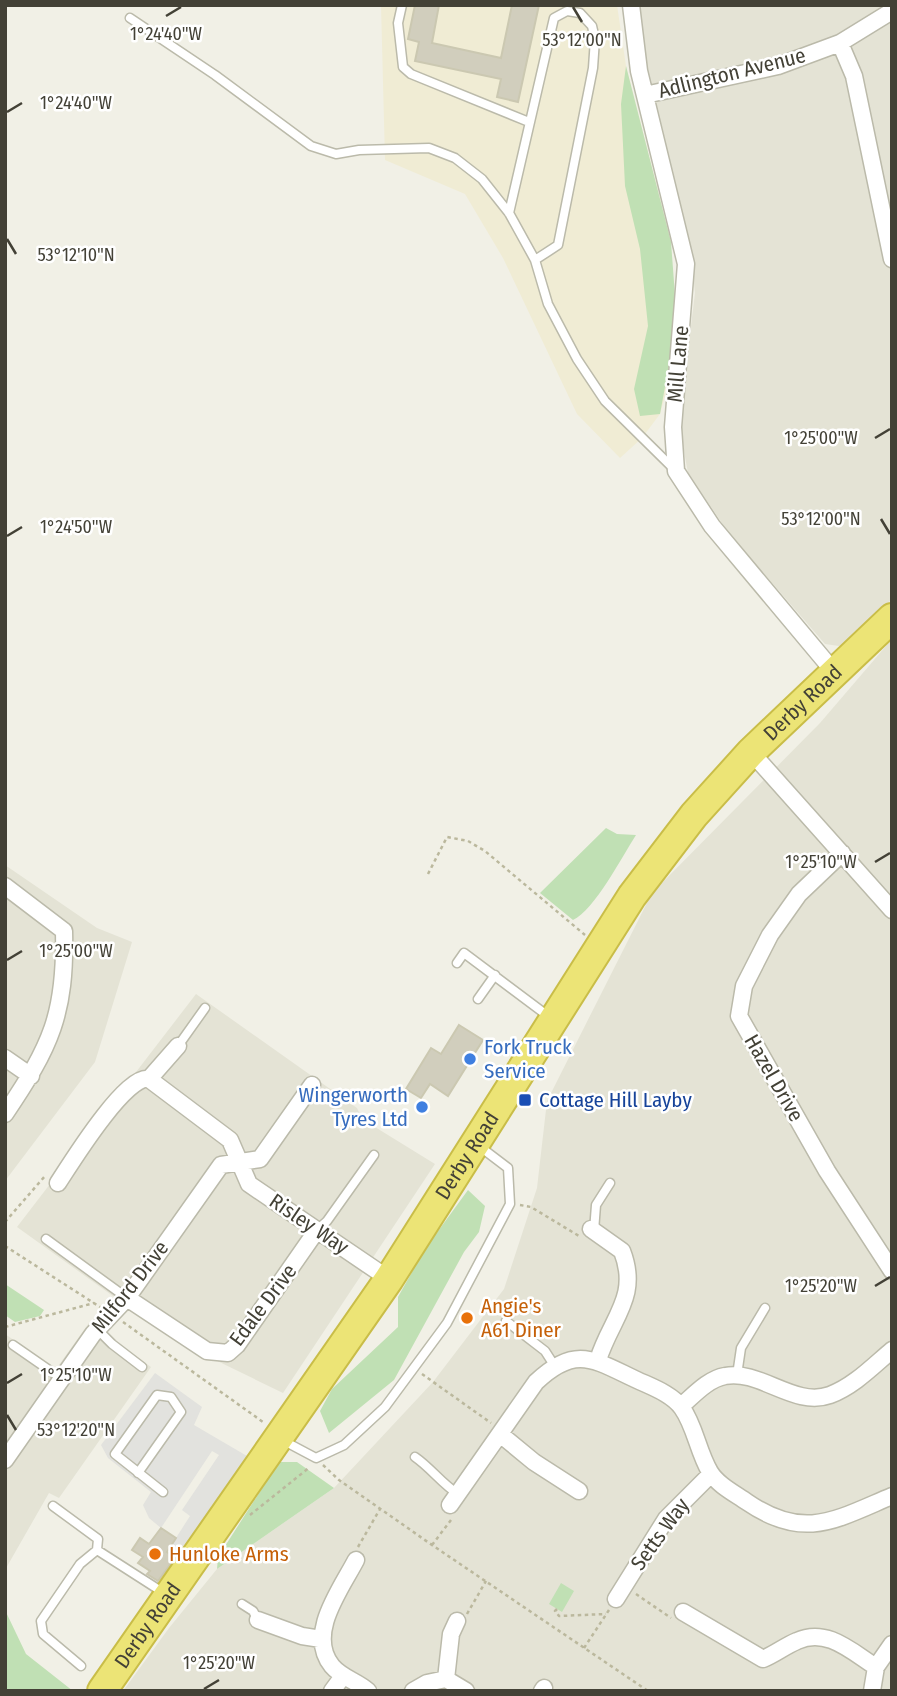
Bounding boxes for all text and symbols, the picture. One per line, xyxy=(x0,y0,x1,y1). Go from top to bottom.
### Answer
text: 1°24'40"W xyxy=(130,23,202,45)
text: 53°12'00"N xyxy=(542,29,622,51)
street label: Adlington Avenue xyxy=(656,42,808,104)
text: 1°24'40"W xyxy=(40,92,112,114)
text: 53°12'10"N xyxy=(37,244,115,266)
street label: Mill Lane xyxy=(662,324,694,404)
text: 1°25'00"W xyxy=(784,427,858,449)
text: 53°12'00"N xyxy=(781,508,861,530)
text: 1°24'50"W xyxy=(40,516,113,538)
street label: Derby Road xyxy=(758,659,848,746)
text: 1°25'10"W xyxy=(785,851,857,873)
text: 1°25'00"W xyxy=(39,940,113,962)
street label: Hazel Drive xyxy=(739,1030,809,1126)
place label: Fork Truck Service xyxy=(484,1034,572,1084)
marker: Fork Truck Service xyxy=(462,1051,478,1067)
place label: Wingerworth Tyres Ltd xyxy=(299,1082,408,1132)
place label: Cottage Hill Layby xyxy=(539,1087,692,1113)
marker: Cottage Hill Layby xyxy=(517,1092,533,1108)
marker: Wingerworth Tyres Ltd xyxy=(414,1099,430,1115)
street label: Derby Road xyxy=(430,1107,505,1205)
street label: Risley Way xyxy=(264,1188,354,1260)
street label: Milford Drive xyxy=(86,1235,174,1339)
street label: Edale Drive xyxy=(224,1259,302,1351)
text: 1°25'20"W xyxy=(785,1275,858,1297)
place label: Angie's A61 Diner xyxy=(481,1293,562,1343)
marker: Angie's A61 Diner xyxy=(459,1310,475,1326)
text: 1°25'10"W xyxy=(40,1364,112,1386)
text: 53°12'20"N xyxy=(37,1419,115,1441)
street label: Setts Way xyxy=(625,1492,695,1575)
place label: Hunloke Arms xyxy=(169,1541,289,1567)
marker: Hunloke Arms xyxy=(147,1546,163,1562)
street label: Derby Road xyxy=(109,1577,187,1673)
text: 1°25'20"W xyxy=(183,1652,256,1674)

